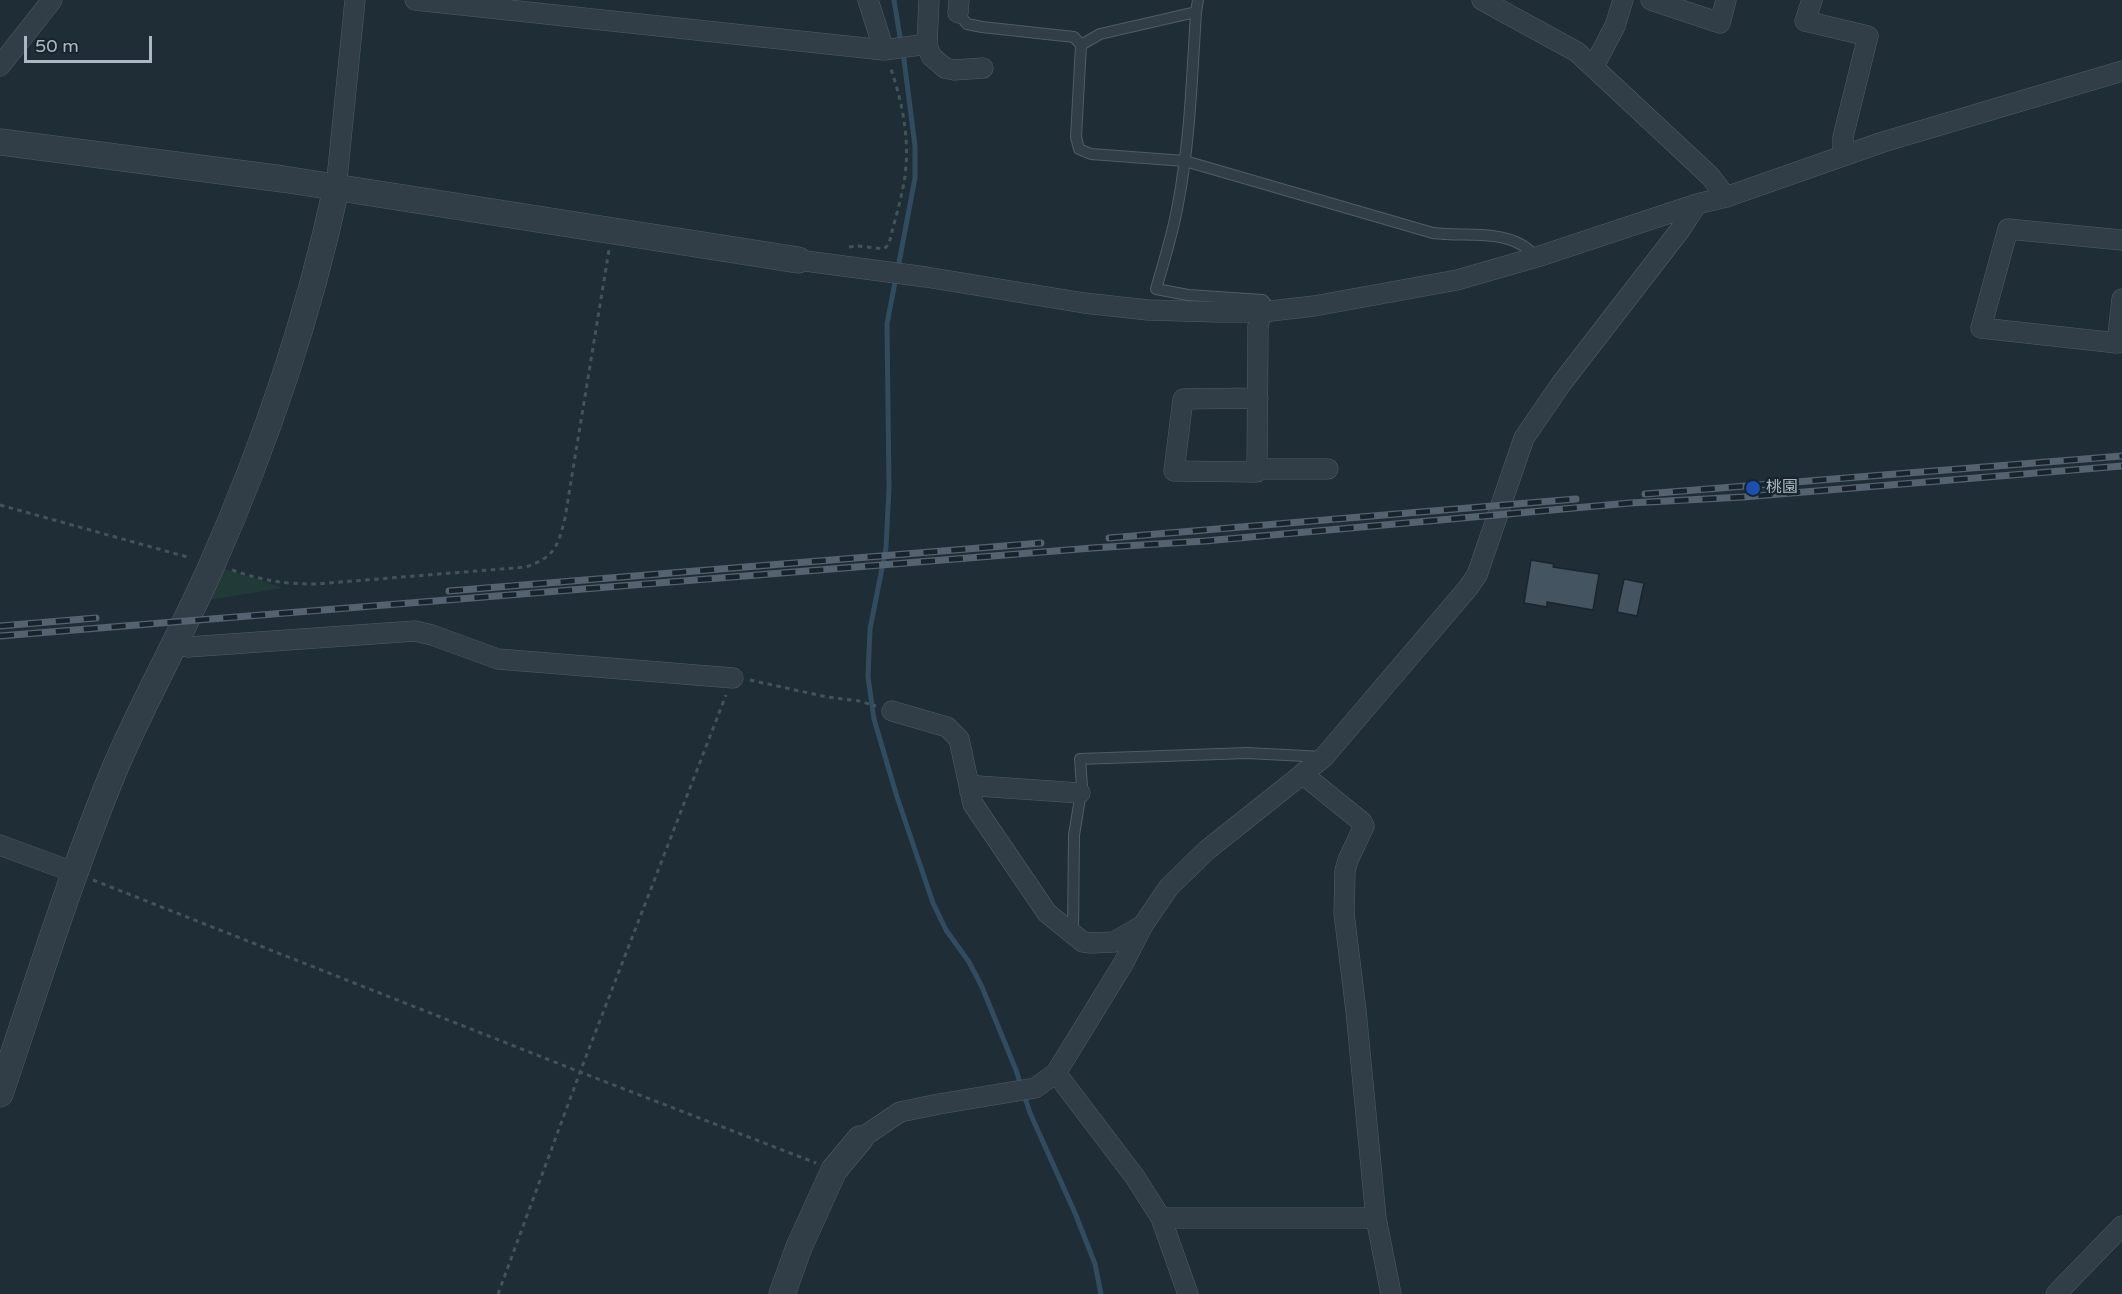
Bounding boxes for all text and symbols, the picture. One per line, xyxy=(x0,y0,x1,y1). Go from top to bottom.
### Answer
scale bar xyxy=(27,24,154,62)
text: 50 m xyxy=(35,35,79,57)
place label: 桃園 xyxy=(1766,478,1798,498)
marker: 桃園 xyxy=(1744,479,1762,497)

